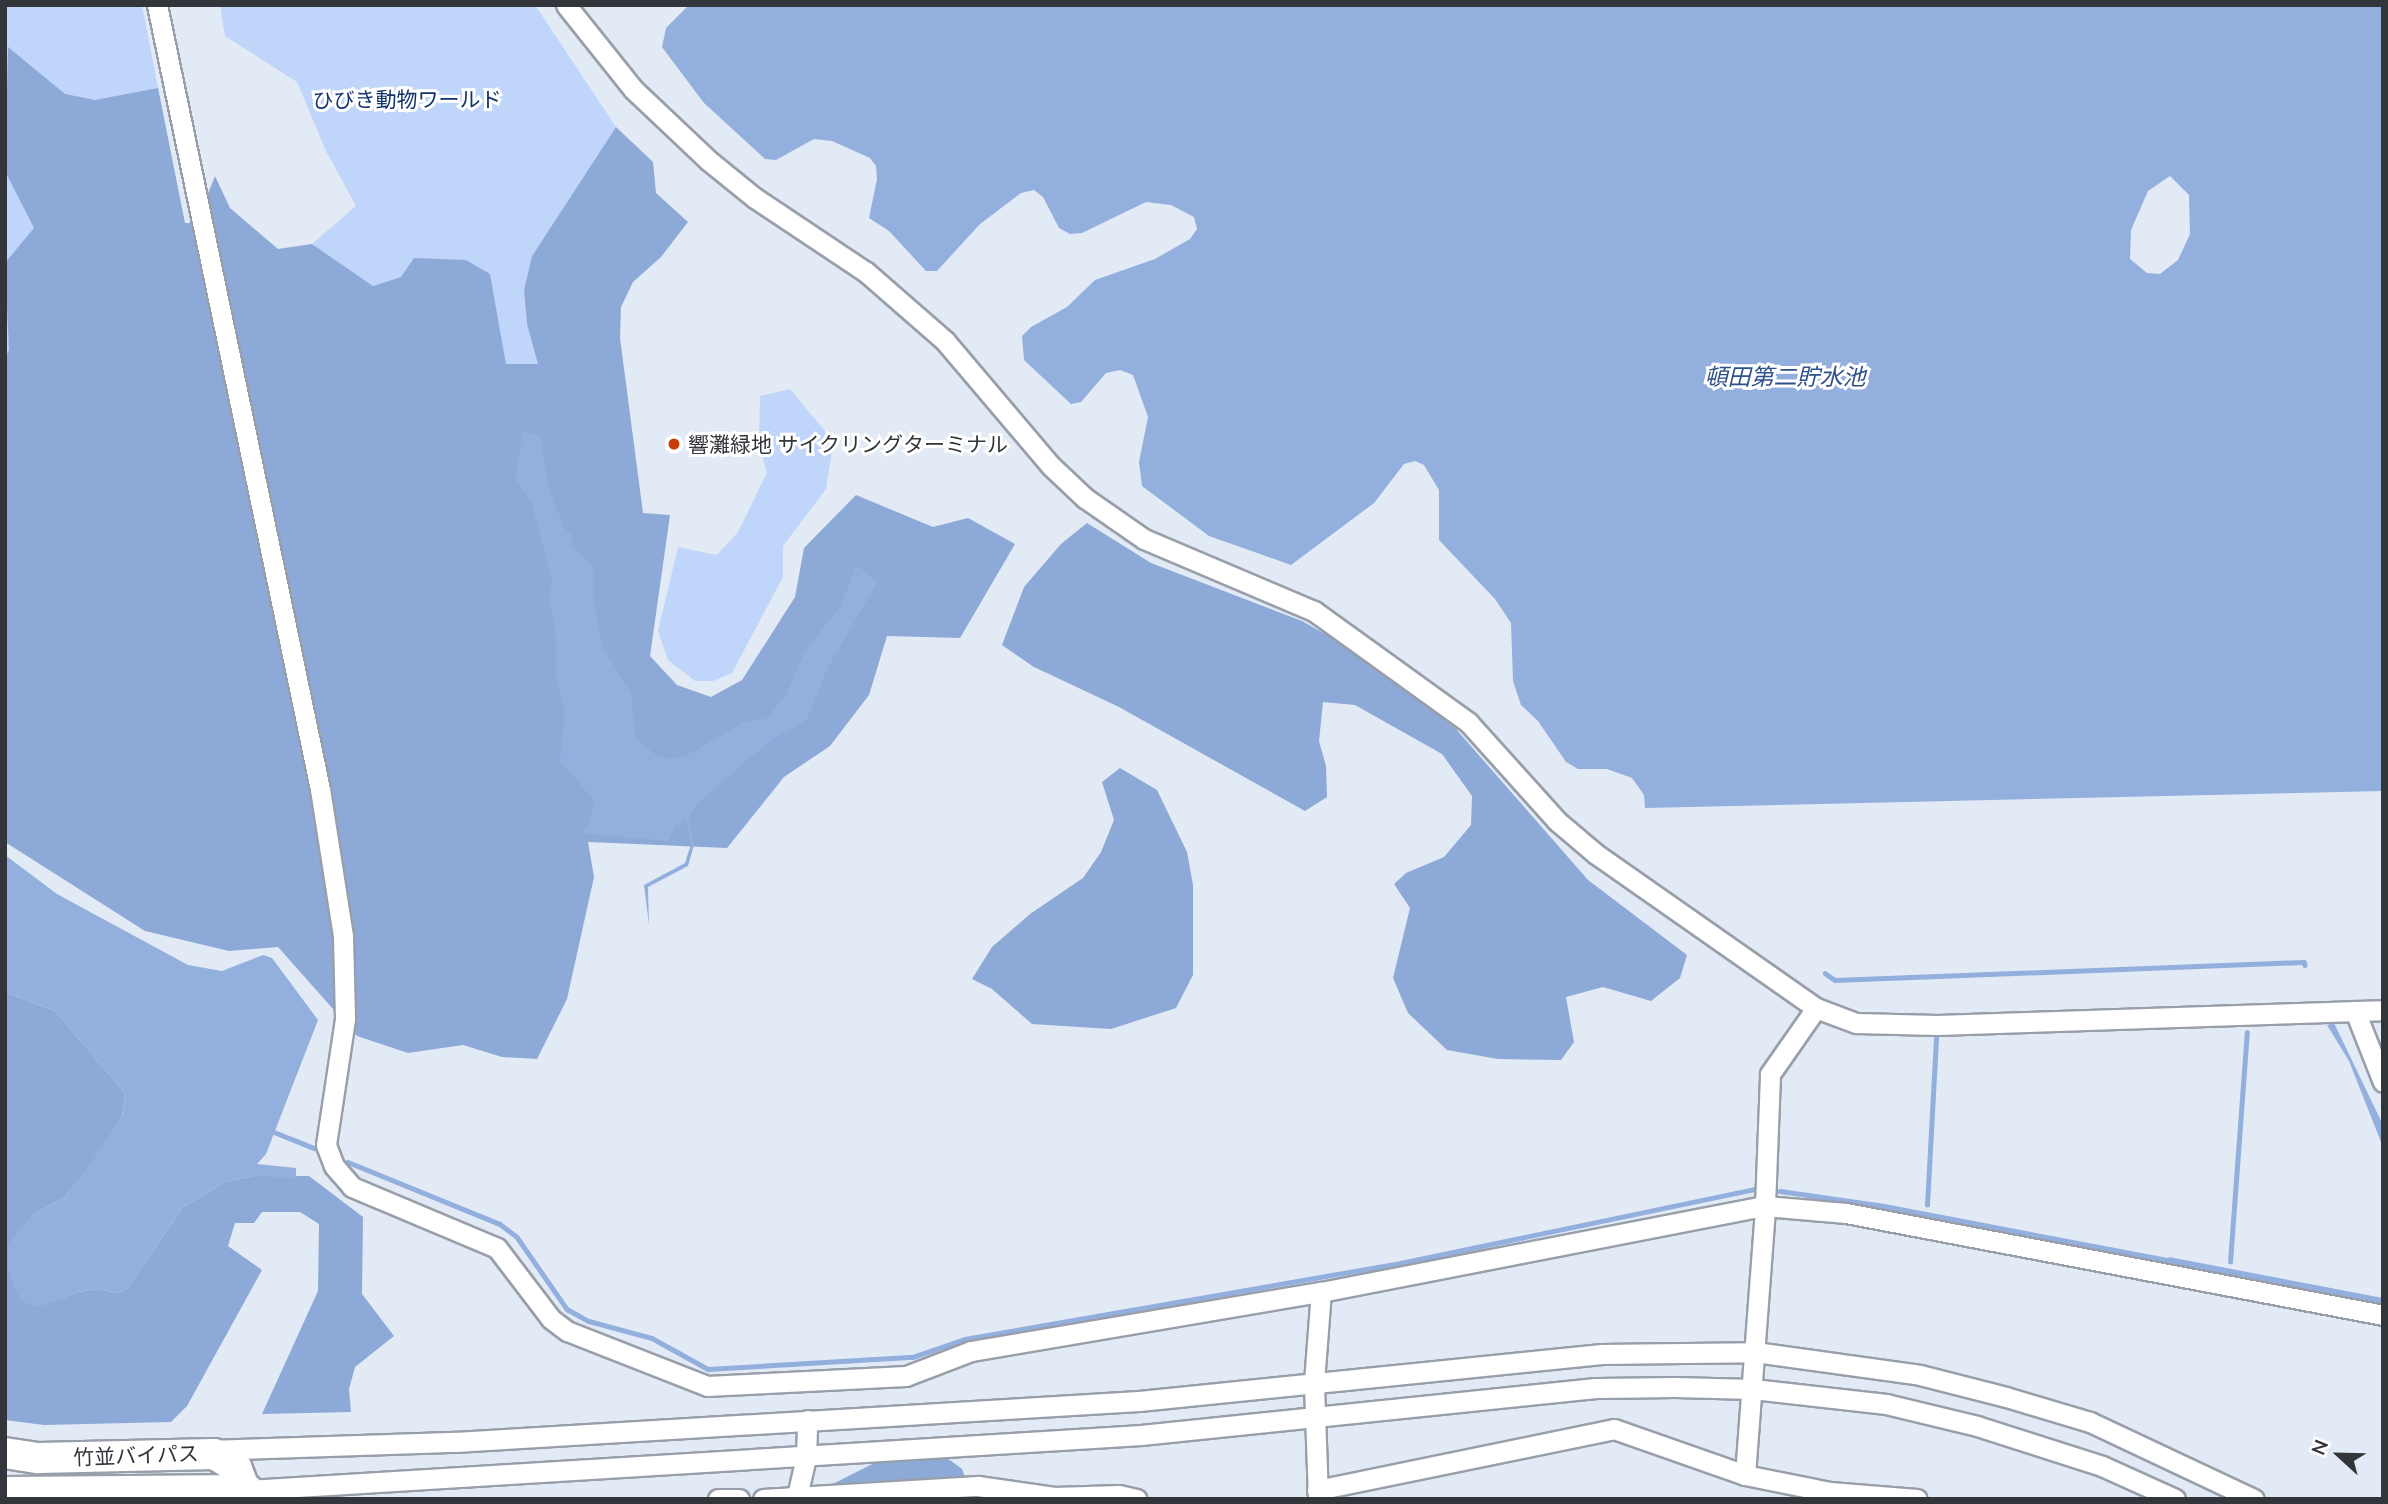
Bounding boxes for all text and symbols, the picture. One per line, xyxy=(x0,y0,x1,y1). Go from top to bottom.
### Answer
park label: ひびき動物ワールド xyxy=(313,86,501,112)
water label: 頓田第二貯水池 xyxy=(1705,363,1865,391)
place label: 響灘緑地 サイクリングターミナル xyxy=(688,431,1008,457)
marker: 響灘緑地 サイクリングターミナル xyxy=(666,436,682,452)
north arrow xyxy=(2304,1420,2374,1490)
text: N xyxy=(2306,1436,2333,1458)
street label: 竹並バイパス xyxy=(73,1440,199,1470)

